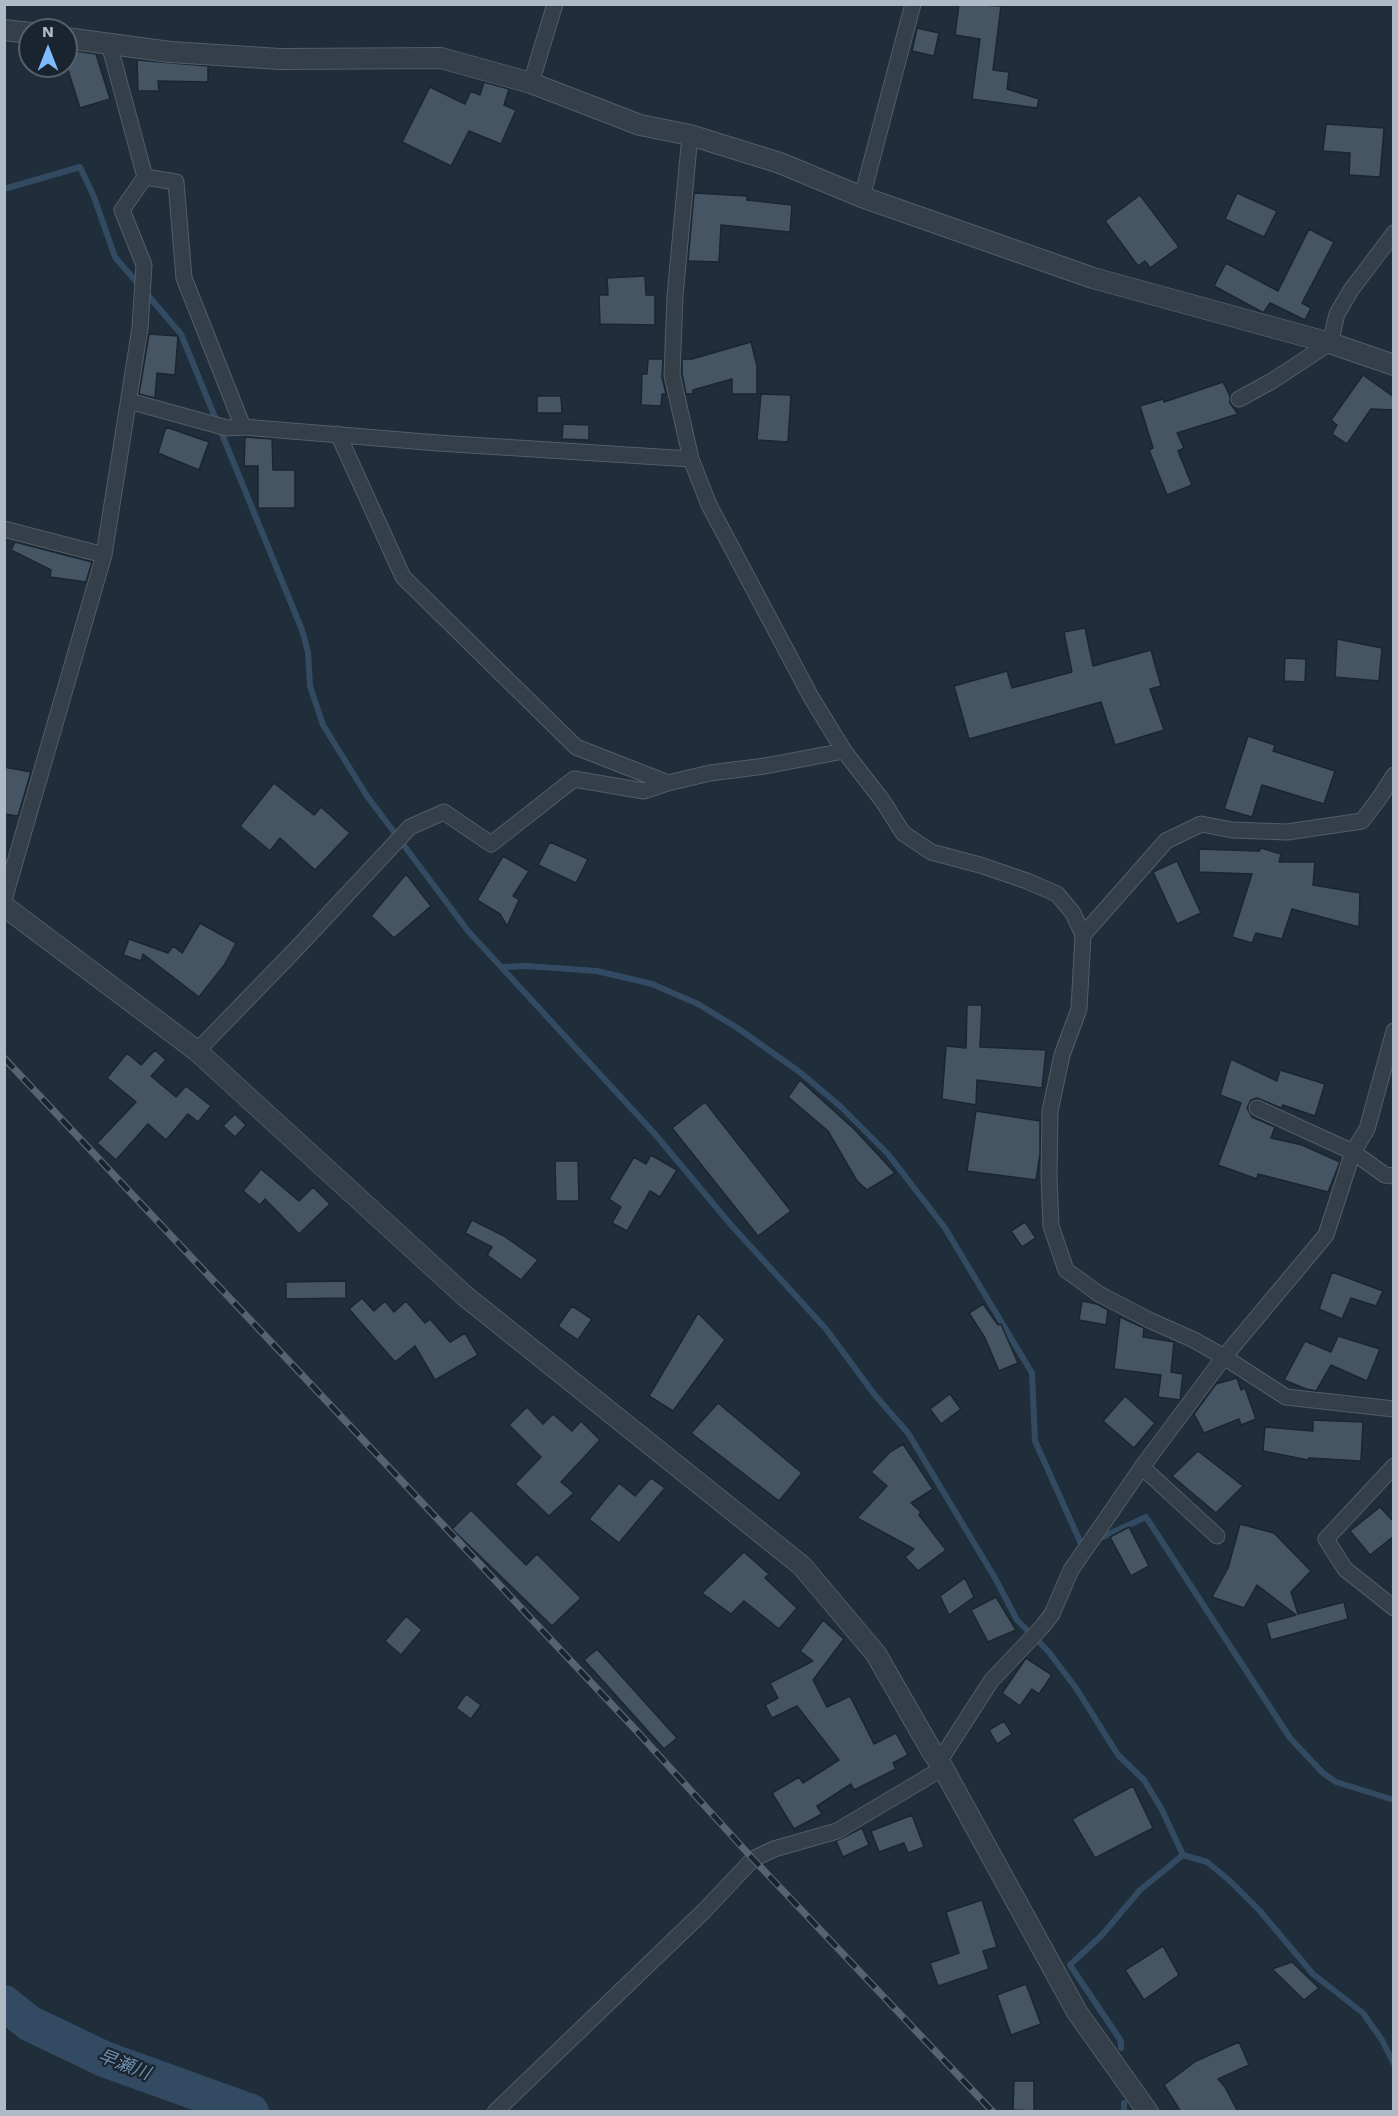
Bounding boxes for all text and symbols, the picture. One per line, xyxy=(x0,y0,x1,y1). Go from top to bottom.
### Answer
north arrow xyxy=(18,18,78,78)
text: N xyxy=(42,22,54,41)
water label: 早瀬川 xyxy=(95,2045,153,2085)

